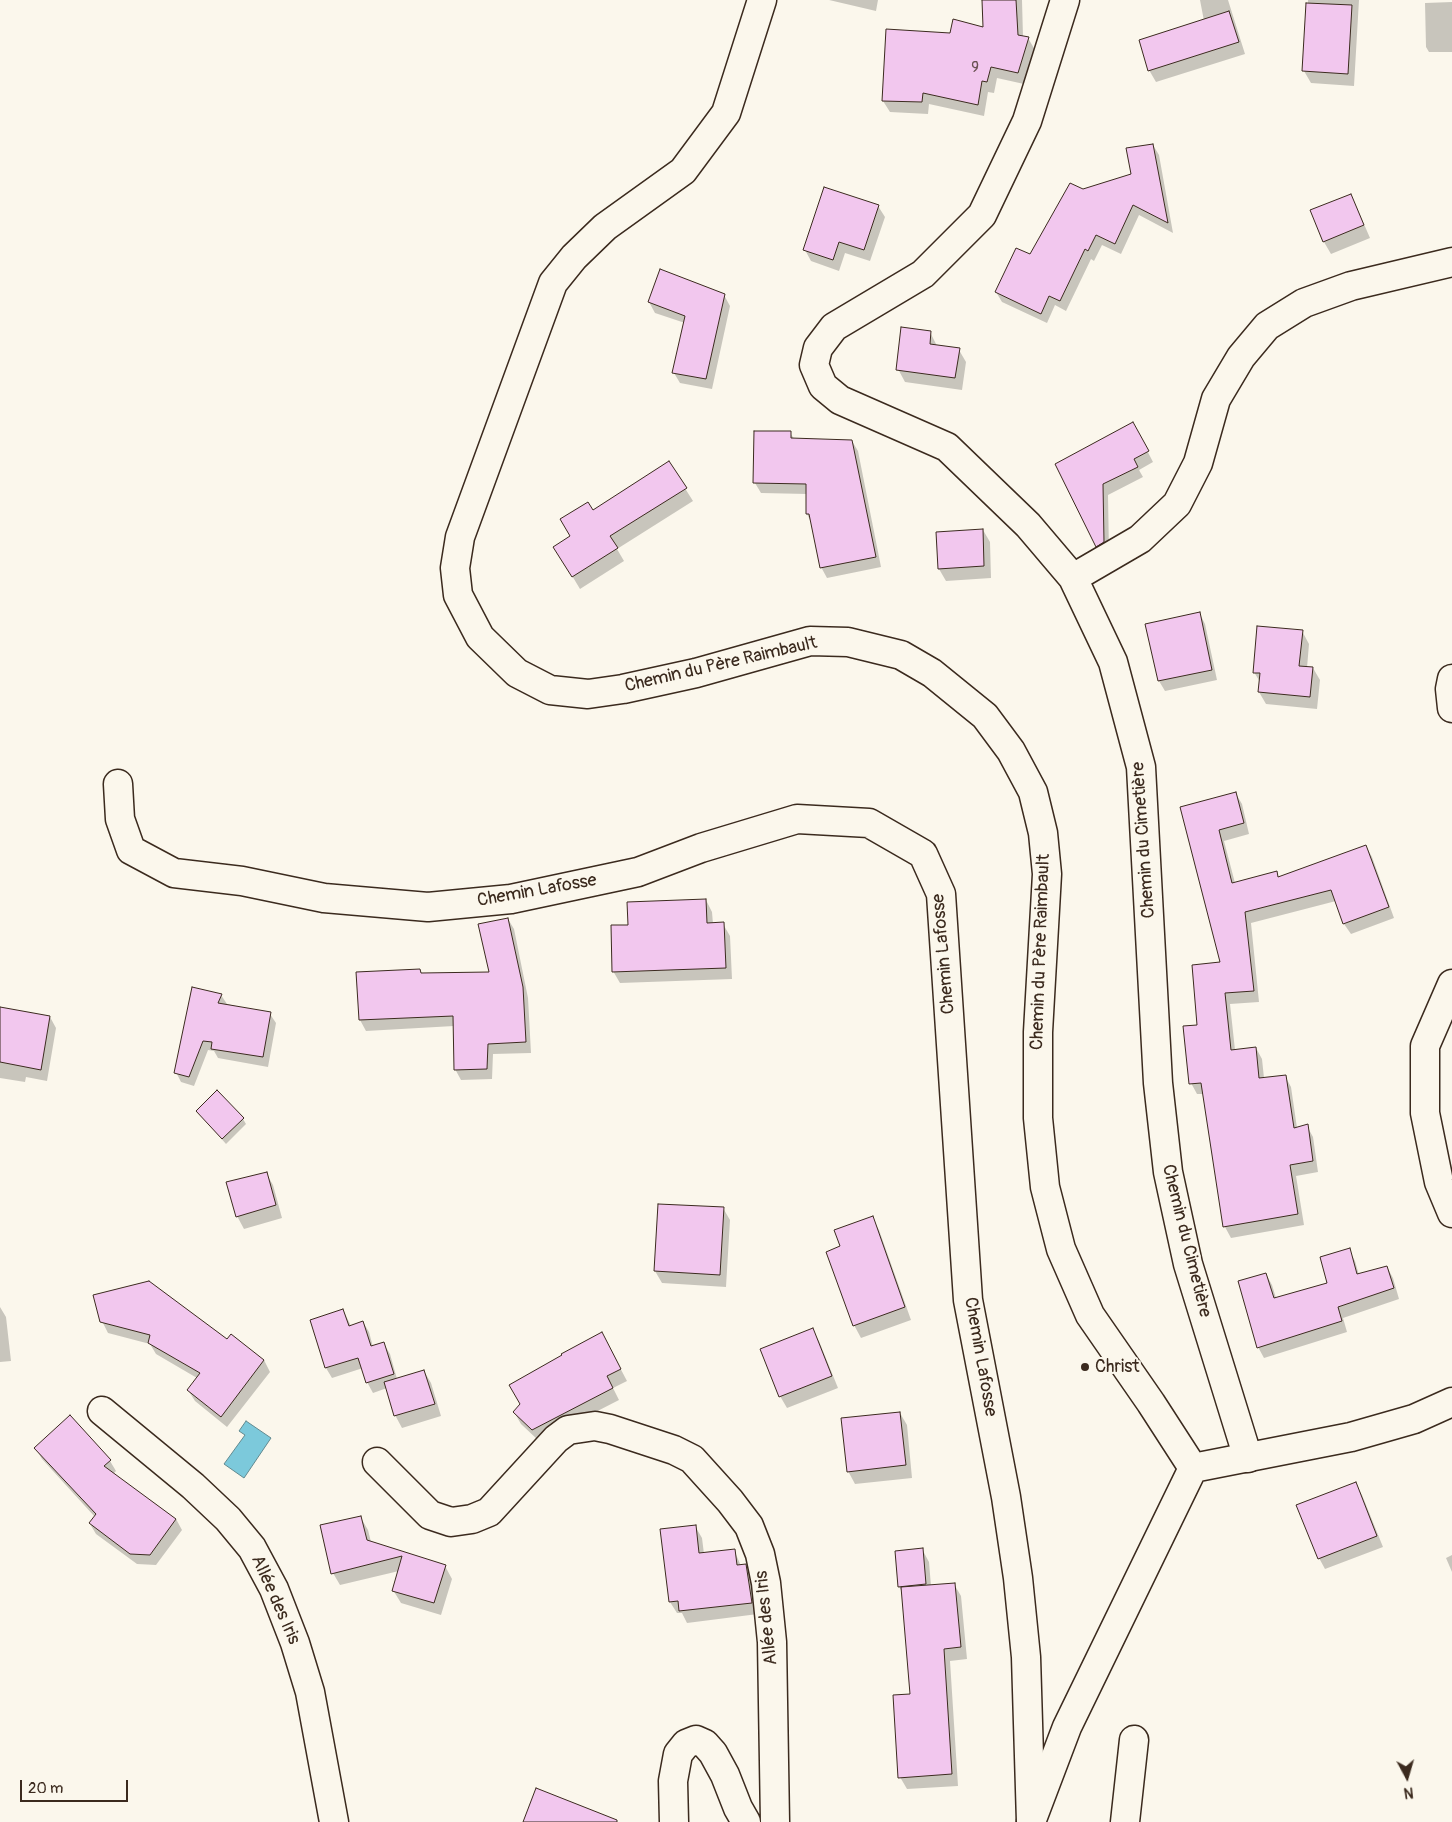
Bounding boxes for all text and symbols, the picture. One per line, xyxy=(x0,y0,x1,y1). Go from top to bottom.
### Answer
house number: 9 xyxy=(971,59,979,77)
street label: Chemin du Père Raimbault xyxy=(623,632,819,698)
street label: Chemin du Cimetière xyxy=(1128,761,1160,919)
street label: Chemin du Père Raimbault xyxy=(1027,853,1055,1051)
street label: Chemin Lafosse xyxy=(476,870,598,912)
street label: Chemin Lafosse xyxy=(928,893,960,1015)
street label: Chemin du Cimetière xyxy=(1157,1162,1215,1320)
street label: Chemin Lafosse xyxy=(959,1296,1001,1418)
place label: Christ xyxy=(1095,1356,1139,1378)
marker: Christ xyxy=(1079,1361,1091,1373)
street label: Allée des Iris xyxy=(246,1552,304,1648)
street label: Allée des Iris xyxy=(751,1570,783,1666)
north arrow xyxy=(1382,1752,1432,1802)
scale bar xyxy=(22,1770,130,1802)
text: 20 m xyxy=(28,1779,63,1798)
text: N xyxy=(1403,1783,1414,1801)

